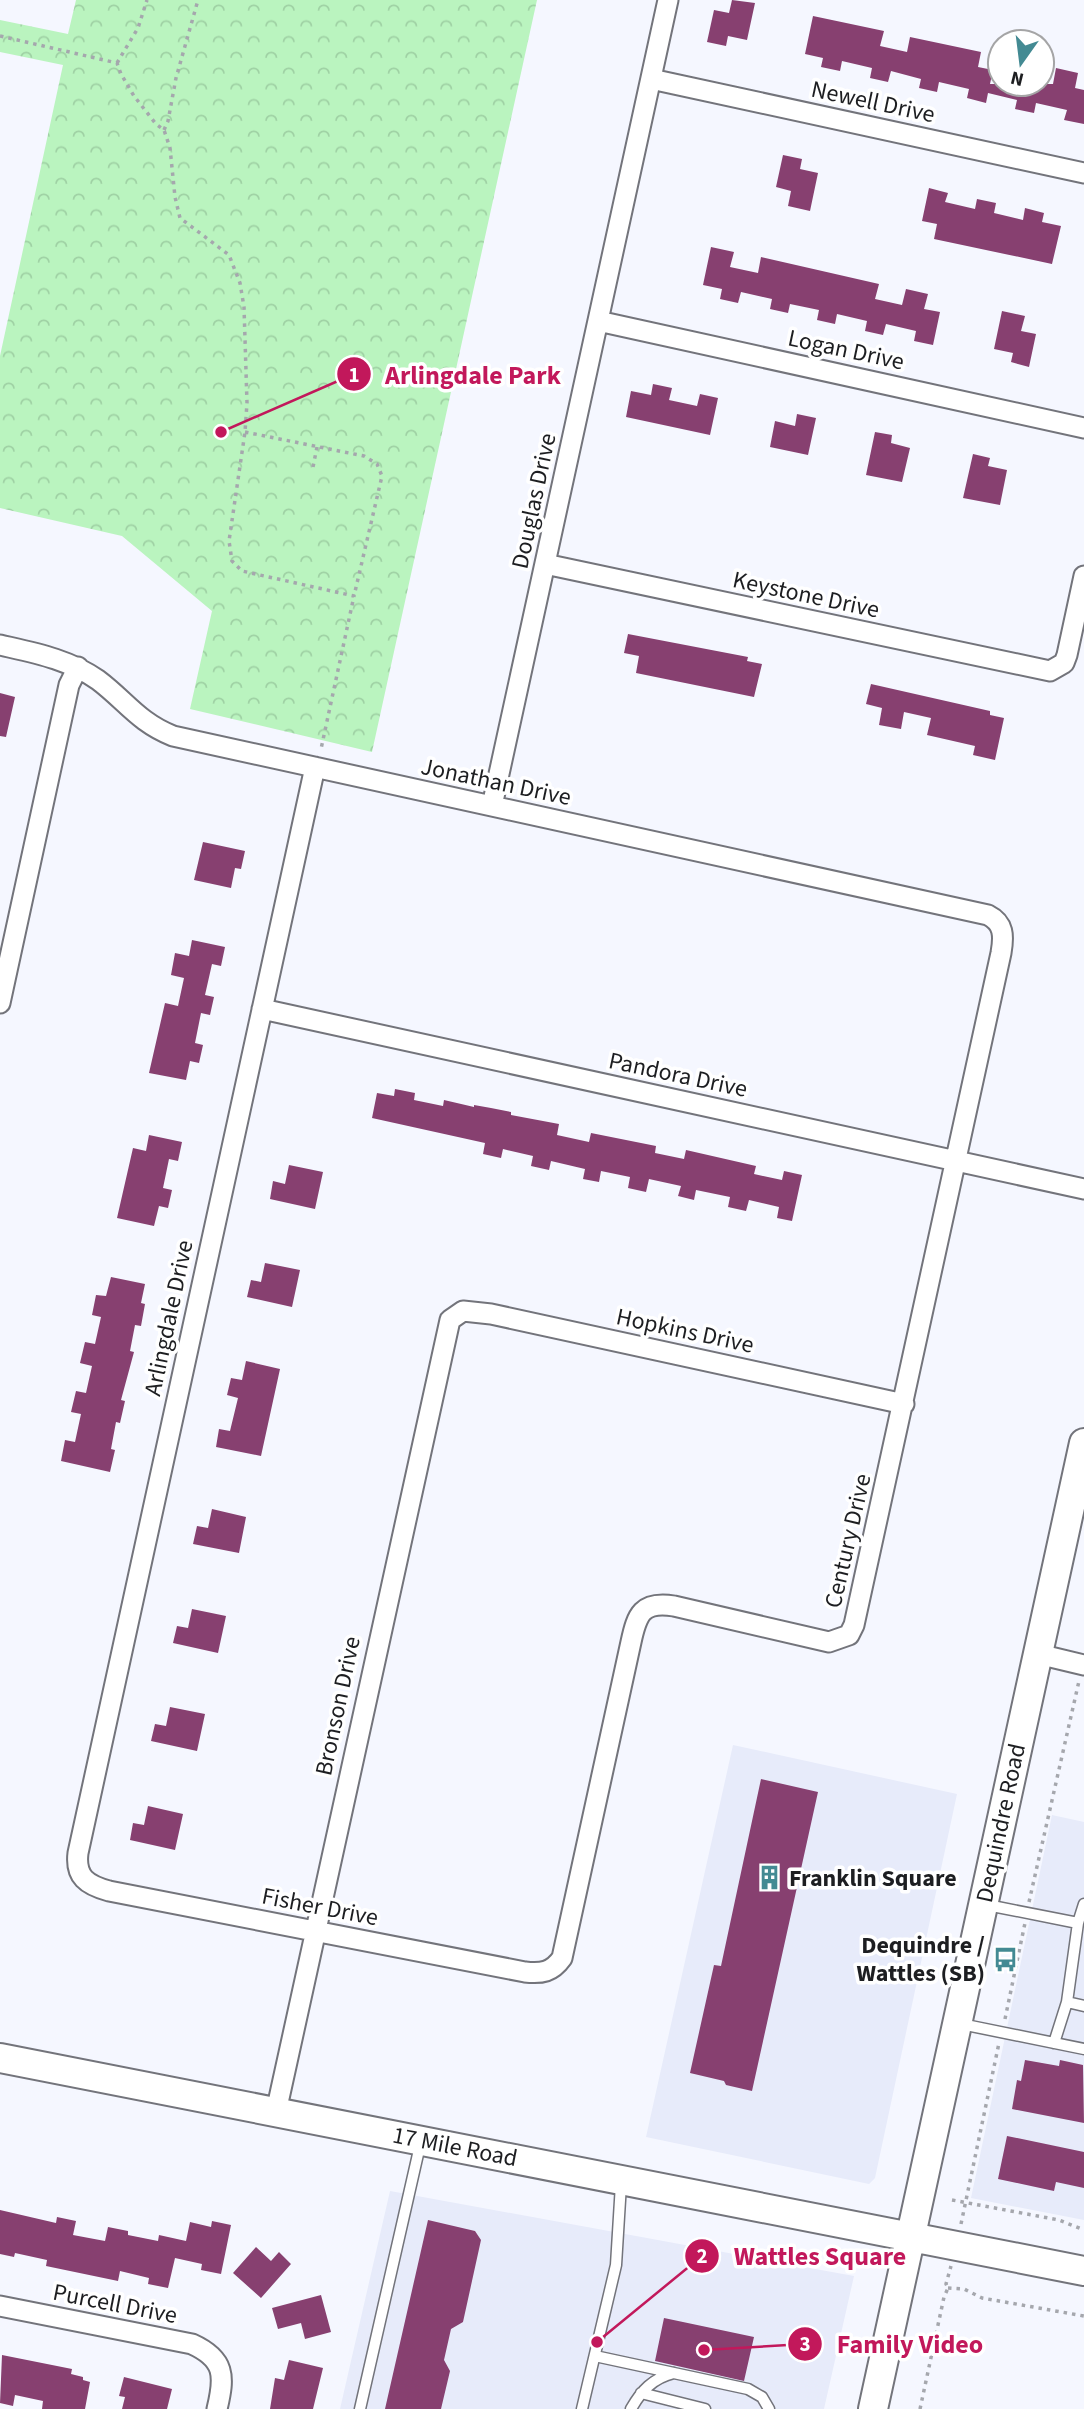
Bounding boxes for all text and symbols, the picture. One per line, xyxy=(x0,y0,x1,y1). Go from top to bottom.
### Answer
north arrow xyxy=(986,28,1056,98)
text: N xyxy=(1008,63,1027,93)
street label: Newell Drive xyxy=(808,72,938,132)
street label: Logan Drive xyxy=(785,321,907,379)
callout: Arlingdale Park xyxy=(336,351,575,398)
text: Arlingdale Park xyxy=(384,357,562,394)
text: 1 xyxy=(348,360,360,390)
street label: Douglas Drive xyxy=(503,430,565,572)
street label: Keystone Drive xyxy=(729,562,883,628)
street label: Jonathan Drive xyxy=(418,749,574,815)
street label: Pandora Drive xyxy=(606,1043,750,1107)
street label: Arlingdale Drive xyxy=(135,1237,203,1399)
street label: Hopkins Drive xyxy=(613,1299,757,1363)
street label: Century Drive xyxy=(816,1470,880,1612)
street label: Bronson Drive xyxy=(306,1633,370,1779)
street label: Dequindre Road xyxy=(967,1740,1035,1906)
place label: Franklin Square xyxy=(789,1861,957,1896)
building icon: Franklin Square xyxy=(755,1864,783,1892)
street label: Fisher Drive xyxy=(259,1879,381,1935)
place label: Dequindre / Wattles (SB) xyxy=(857,1928,985,1991)
bus stop icon: Dequindre / Wattles (SB) xyxy=(991,1945,1019,1973)
street label: 17 Mile Road xyxy=(390,2118,520,2176)
callout: Wattles Square xyxy=(685,2232,920,2279)
text: Wattles Square xyxy=(734,2238,906,2275)
text: 2 xyxy=(696,2241,708,2271)
street label: Purcell Drive xyxy=(50,2275,180,2333)
callout: Family Video xyxy=(788,2321,997,2368)
text: Family Video xyxy=(837,2326,983,2363)
text: 3 xyxy=(799,2329,811,2359)

